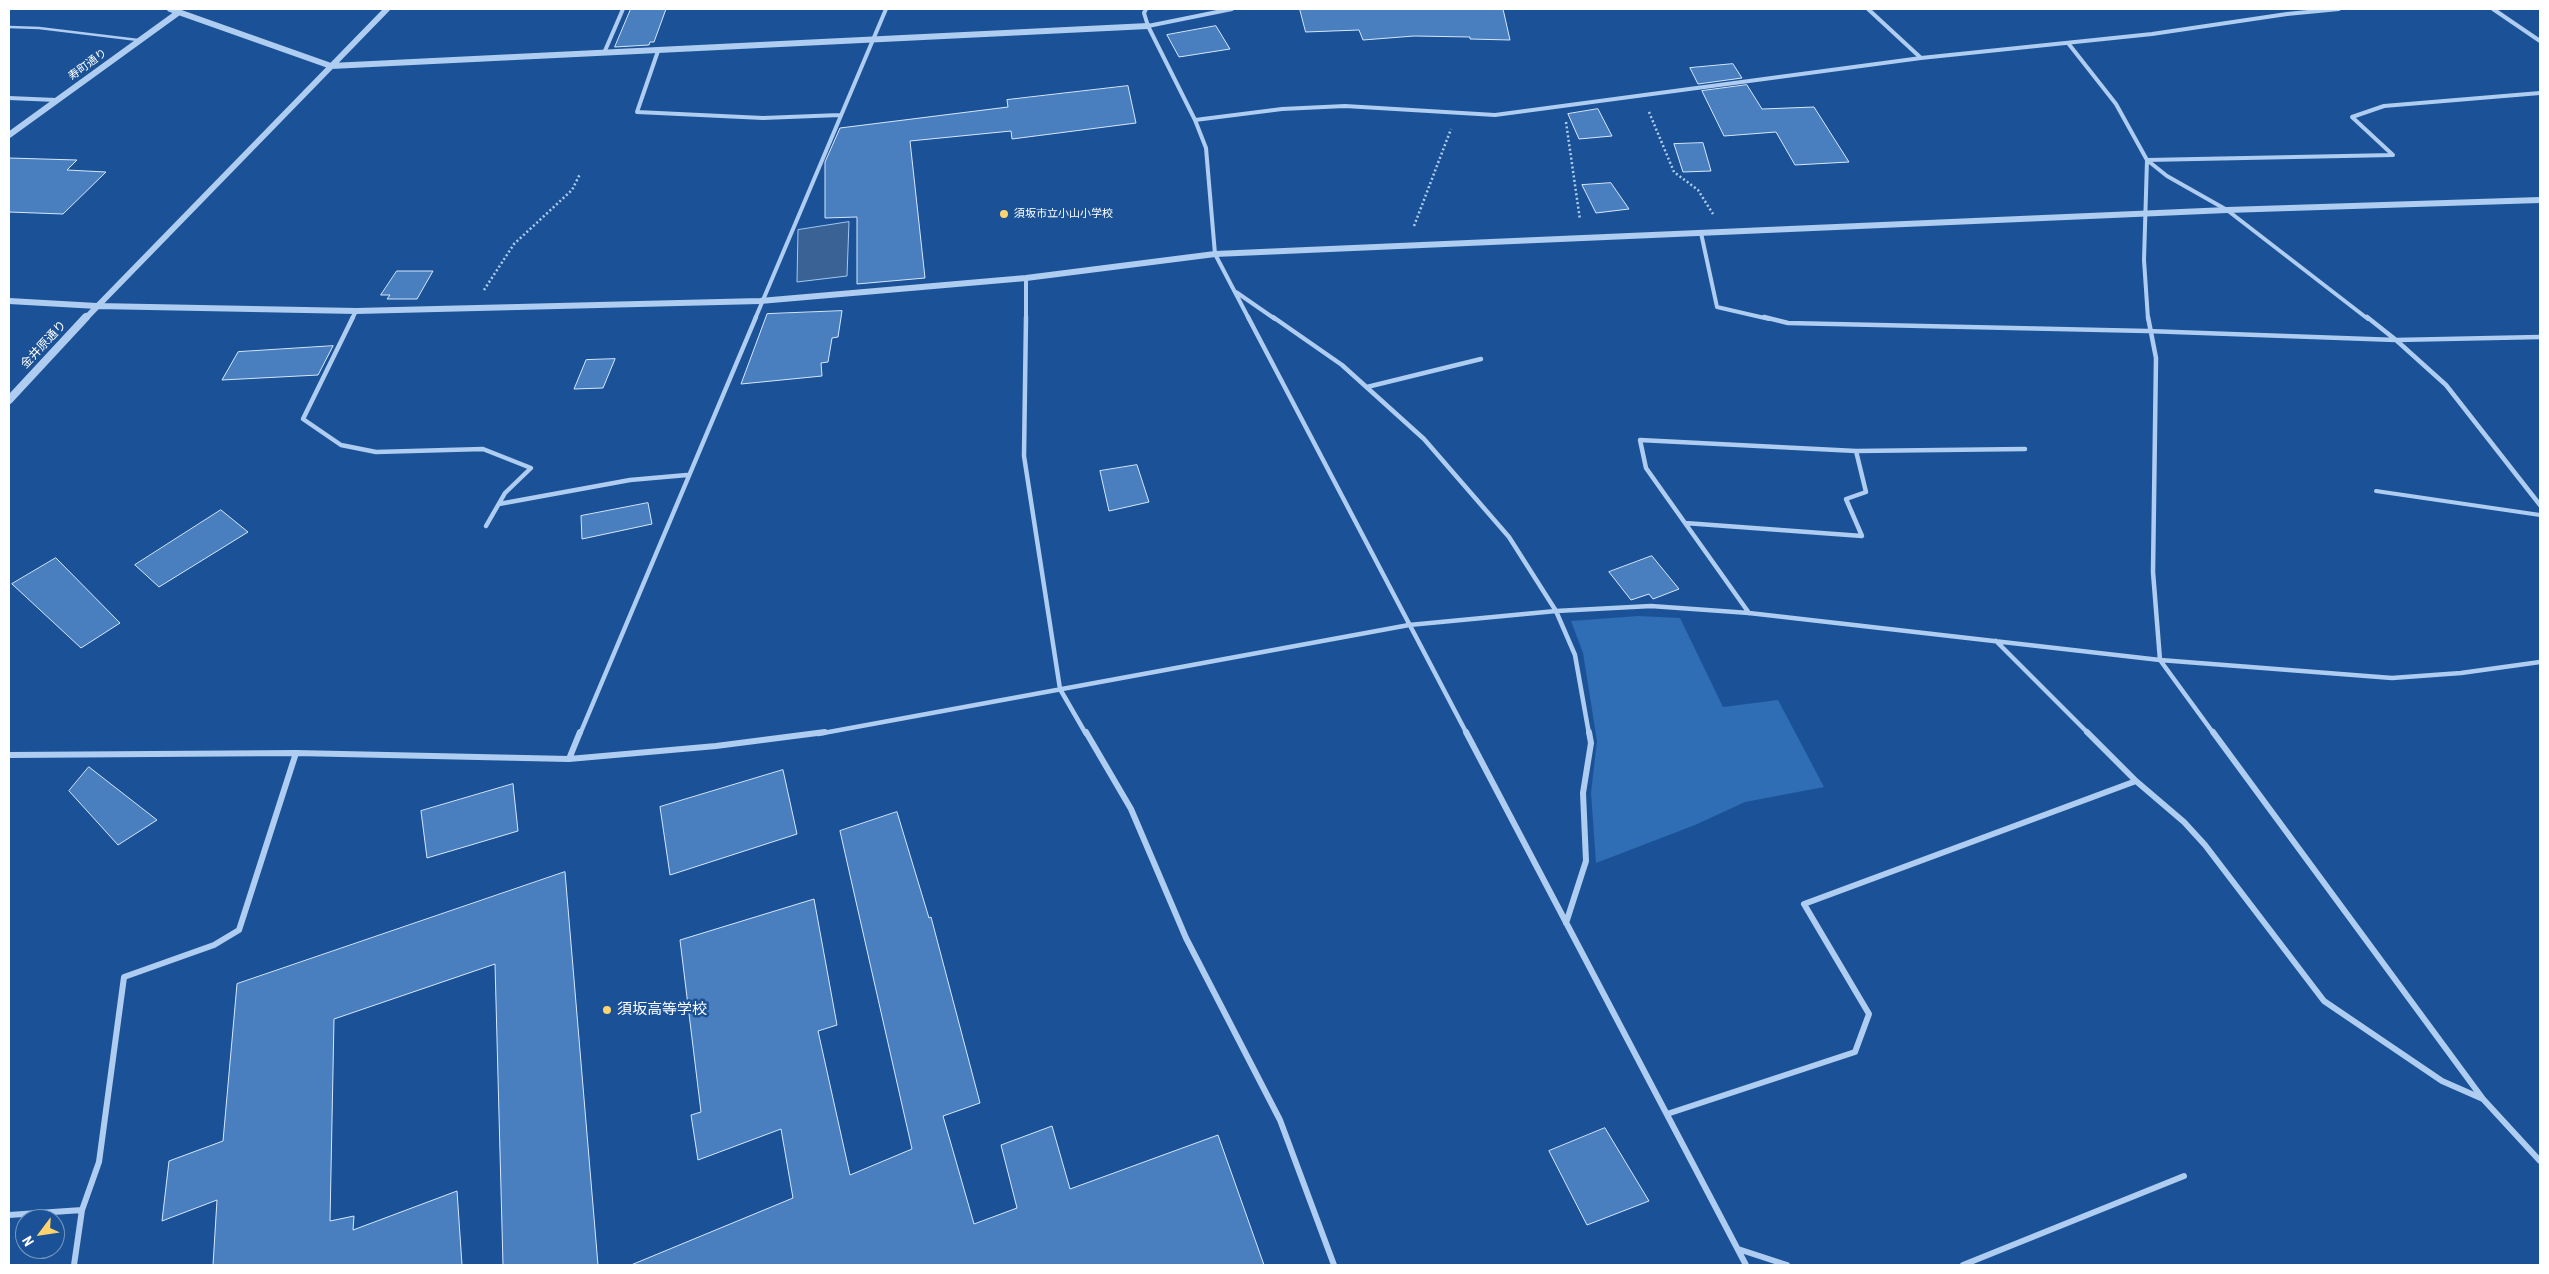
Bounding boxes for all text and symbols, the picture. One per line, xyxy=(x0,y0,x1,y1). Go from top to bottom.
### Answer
street label: 寿町通り xyxy=(66,47,110,83)
place label: 須坂市立小山小学校 xyxy=(1014,207,1113,221)
marker: 須坂市立小山小学校 xyxy=(998,208,1010,220)
street label: 金井原通り xyxy=(18,318,70,372)
place label: 須坂高等学校 xyxy=(617,1001,707,1019)
marker: 須坂高等学校 xyxy=(601,1004,613,1016)
north arrow xyxy=(15,1209,65,1259)
text: N xyxy=(19,1233,37,1249)

